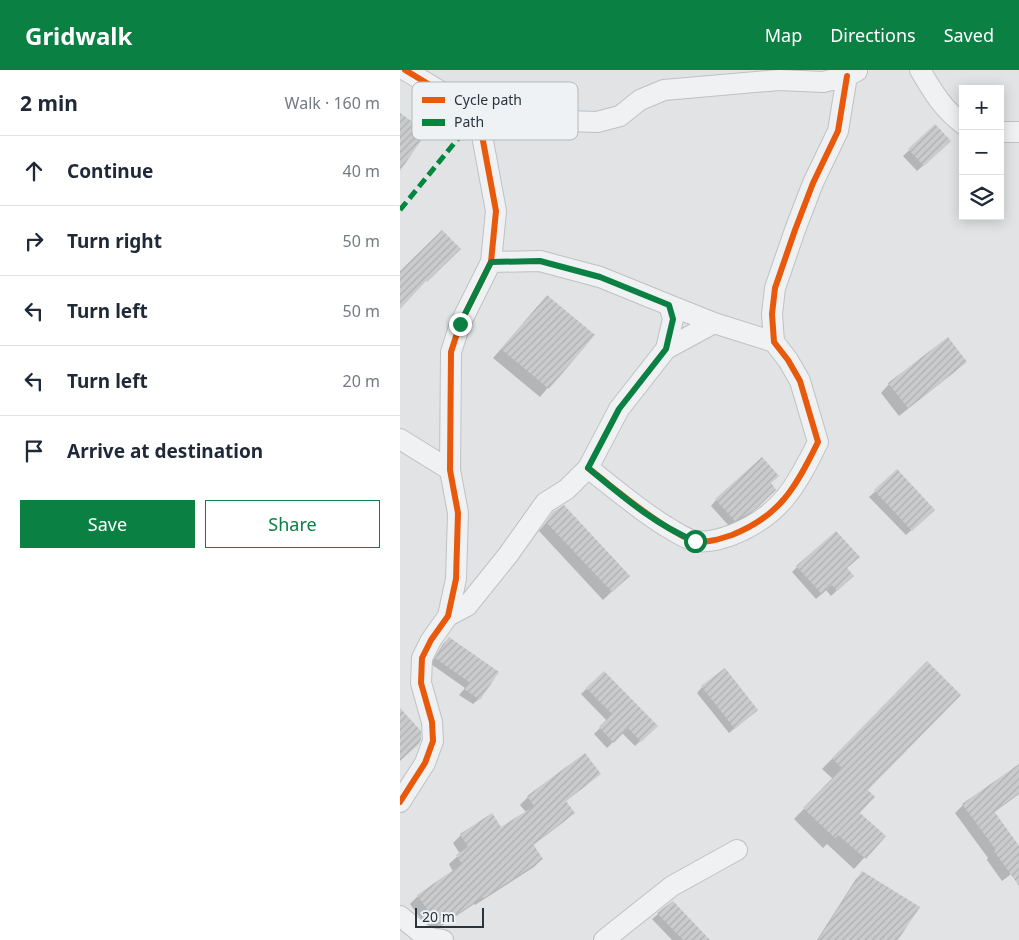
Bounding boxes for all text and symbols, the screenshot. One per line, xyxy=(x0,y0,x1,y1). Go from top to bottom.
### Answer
text: Gridwalk xyxy=(25,19,132,52)
text: Map xyxy=(765,23,802,47)
text: Directions xyxy=(830,23,916,47)
text: Saved xyxy=(944,23,994,47)
legend xyxy=(412,82,578,140)
map controls xyxy=(959,85,1004,220)
button: + xyxy=(959,85,1004,130)
text: 2 min xyxy=(20,89,78,117)
text: Cycle path xyxy=(454,90,522,109)
text: Walk · 160 m xyxy=(285,92,380,114)
text: Path xyxy=(454,112,484,131)
button: − xyxy=(959,130,1004,175)
icon: ahead xyxy=(20,157,48,185)
text: Continue xyxy=(67,158,153,184)
text: 40 m xyxy=(343,160,380,182)
button: layers xyxy=(959,175,1004,220)
icon: right xyxy=(20,227,48,255)
text: Turn right xyxy=(67,228,162,254)
text: 50 m xyxy=(343,230,380,252)
icon: left xyxy=(20,297,48,325)
text: Turn left xyxy=(67,298,148,324)
text: 50 m xyxy=(343,300,380,322)
route end xyxy=(449,313,472,336)
icon: left xyxy=(20,367,48,395)
text: Turn left xyxy=(67,368,148,394)
text: 20 m xyxy=(343,370,380,392)
icon: arrive xyxy=(20,437,48,465)
text: Arrive at destination xyxy=(67,438,263,464)
button: Save xyxy=(20,500,195,548)
button: Share xyxy=(205,500,380,548)
route start xyxy=(684,530,707,553)
scale bar xyxy=(415,905,484,928)
text: 20 m xyxy=(422,907,455,926)

